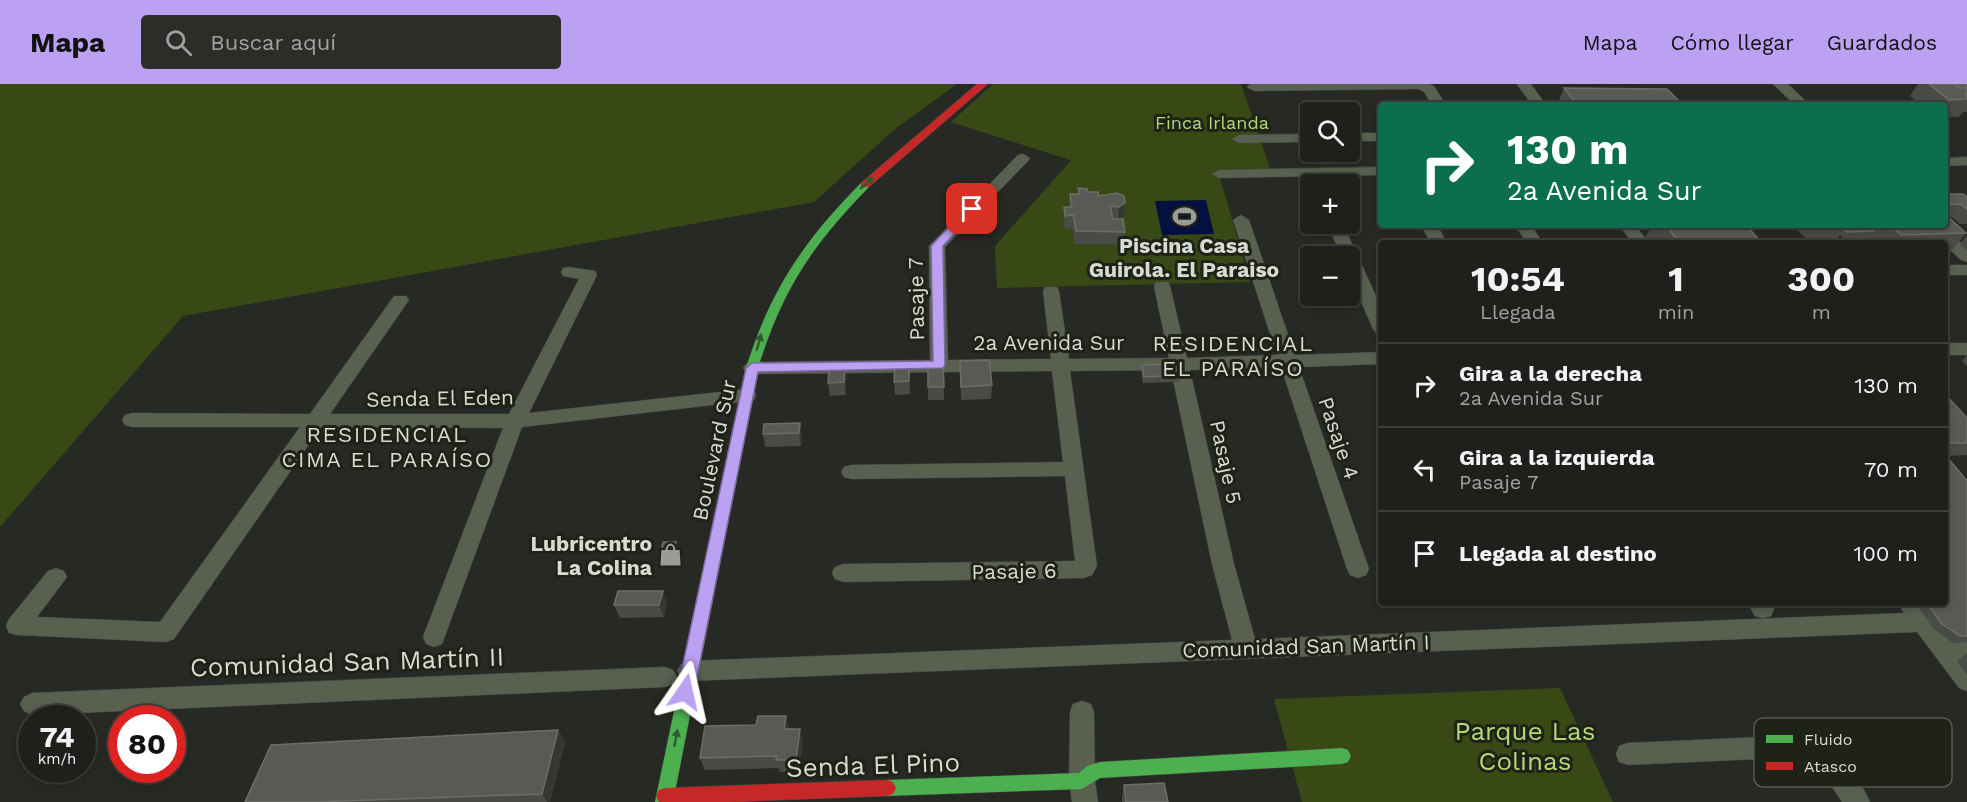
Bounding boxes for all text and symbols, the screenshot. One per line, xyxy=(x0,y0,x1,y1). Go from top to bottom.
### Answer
search box xyxy=(141,15,561,69)
text: Mapa xyxy=(30,26,105,59)
icon: search xyxy=(162,26,195,59)
text: Buscar aquí xyxy=(210,30,336,55)
text: Mapa xyxy=(1583,30,1637,55)
text: Cómo llegar xyxy=(1670,30,1794,55)
text: Guardados xyxy=(1827,30,1937,55)
map controls xyxy=(1300,102,1360,306)
button: search xyxy=(1300,102,1360,162)
park label: Finca Irlanda xyxy=(1155,112,1269,133)
text: 130 m xyxy=(1507,125,1629,174)
icon: right xyxy=(1408,126,1486,204)
button: + xyxy=(1300,174,1360,234)
text: 2a Avenida Sur xyxy=(1507,175,1702,207)
one-way arrow xyxy=(859,177,874,190)
pin xyxy=(946,183,997,234)
icon: arrive xyxy=(955,192,988,225)
sports icon: Piscina Casa Guirola. El Paraiso xyxy=(1171,204,1197,230)
place label: Piscina Casa Guirola. El Paraiso xyxy=(1089,233,1279,282)
button: − xyxy=(1300,246,1360,306)
street label: Pasaje 7 xyxy=(903,257,929,341)
text: 10:54 xyxy=(1471,258,1565,300)
text: 1 xyxy=(1668,258,1684,300)
text: 300 xyxy=(1787,258,1855,300)
text: Llegada xyxy=(1480,300,1556,324)
text: min xyxy=(1658,300,1694,324)
text: m xyxy=(1812,300,1831,324)
street label: 2a Avenida Sur xyxy=(973,330,1125,355)
district label: RESIDENCIAL EL PARAÍSO xyxy=(1152,331,1314,381)
one-way arrow xyxy=(755,333,765,351)
text: Gira a la derecha xyxy=(1459,361,1642,386)
icon: right xyxy=(1408,369,1441,402)
text: 130 m xyxy=(1854,373,1918,398)
street label: Boulevard Sur xyxy=(687,377,741,523)
street label: Senda El Eden xyxy=(366,384,514,412)
text: 2a Avenida Sur xyxy=(1459,386,1603,410)
street label: Pasaje 4 xyxy=(1313,394,1365,482)
street label: Pasaje 5 xyxy=(1205,418,1247,506)
district label: RESIDENCIAL CIMA EL PARAÍSO xyxy=(281,422,493,472)
text: Gira a la izquierda xyxy=(1459,445,1655,470)
icon: left xyxy=(1408,453,1441,486)
text: 70 m xyxy=(1864,457,1918,482)
text: Pasaje 7 xyxy=(1459,470,1538,494)
place label: Lubricentro La Colina xyxy=(530,531,653,580)
icon: arrive xyxy=(1408,537,1441,570)
text: Llegada al destino xyxy=(1459,541,1657,566)
text: 100 m xyxy=(1854,541,1918,566)
shop icon: Lubricentro La Colina xyxy=(657,542,683,568)
street label: Pasaje 6 xyxy=(971,558,1057,584)
street label: Comunidad San Martín I xyxy=(1182,629,1430,663)
street label: Comunidad San Martín II xyxy=(189,642,505,682)
position arrow xyxy=(653,660,717,724)
speed limit sign: 80 xyxy=(108,705,186,783)
park label: Parque Las Colinas xyxy=(1455,716,1595,776)
legend xyxy=(1754,718,1952,787)
text: 74 xyxy=(39,719,75,754)
one-way arrow xyxy=(672,729,681,748)
text: Fluido xyxy=(1804,730,1852,749)
street label: Senda El Pino xyxy=(786,747,960,783)
text: km/h xyxy=(38,750,76,768)
text: Atasco xyxy=(1804,757,1857,776)

